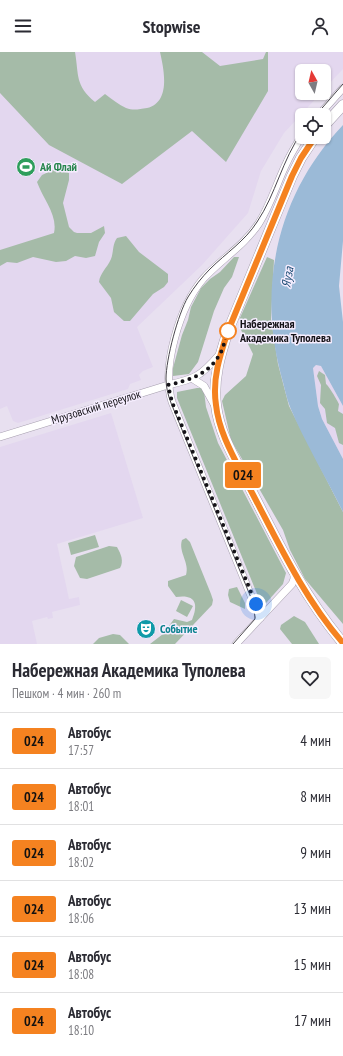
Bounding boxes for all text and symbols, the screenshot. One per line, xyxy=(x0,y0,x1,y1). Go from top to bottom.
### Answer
icon: menu xyxy=(12,15,34,37)
text: Stopwise xyxy=(143,15,200,38)
icon: person xyxy=(309,15,331,37)
north arrow xyxy=(295,64,331,100)
map controls xyxy=(295,64,331,144)
button: locate xyxy=(295,108,331,144)
sports icon: Ай Флай xyxy=(15,156,37,178)
place label: Ай Флай xyxy=(39,159,77,174)
water label: Яуза xyxy=(277,265,298,289)
place label: Набережная Академика Туполева xyxy=(239,316,331,345)
marker: Набережная Академика Туполева xyxy=(219,322,237,340)
street label: Мрузовский переулок xyxy=(49,386,143,427)
line badge: 024 xyxy=(220,462,266,488)
text: 024 xyxy=(233,466,253,484)
your location xyxy=(246,594,266,614)
theatre icon: Событие xyxy=(135,618,157,640)
place label: Событие xyxy=(160,621,198,636)
button: heart xyxy=(289,657,331,699)
text: Набережная Академика Туполева xyxy=(12,658,246,682)
text: Пешком · 4 мин · 260 m xyxy=(12,685,121,702)
text: Автобус xyxy=(68,723,111,742)
text: 4 мин xyxy=(300,731,331,750)
text: 024 xyxy=(24,732,44,750)
text: 17:57 xyxy=(68,742,94,759)
text: Автобус xyxy=(68,779,111,798)
text: 8 мин xyxy=(300,787,331,806)
text: 024 xyxy=(24,788,44,806)
text: 18:01 xyxy=(68,798,94,815)
text: Автобус xyxy=(68,835,111,854)
text: 9 мин xyxy=(300,843,331,862)
text: 024 xyxy=(24,844,44,862)
text: 18:02 xyxy=(68,854,94,871)
text: Автобус xyxy=(68,891,111,910)
text: 13 мин xyxy=(293,899,331,918)
text: 024 xyxy=(24,900,44,918)
text: 18:06 xyxy=(68,910,94,927)
text: Автобус xyxy=(68,947,111,966)
text: 15 мин xyxy=(293,955,331,974)
text: 024 xyxy=(24,956,44,974)
text: 18:08 xyxy=(68,966,94,983)
text: Автобус xyxy=(68,1003,111,1022)
text: 17 мин xyxy=(294,1011,331,1030)
text: 024 xyxy=(24,1012,44,1030)
text: 18:10 xyxy=(68,1022,94,1039)

